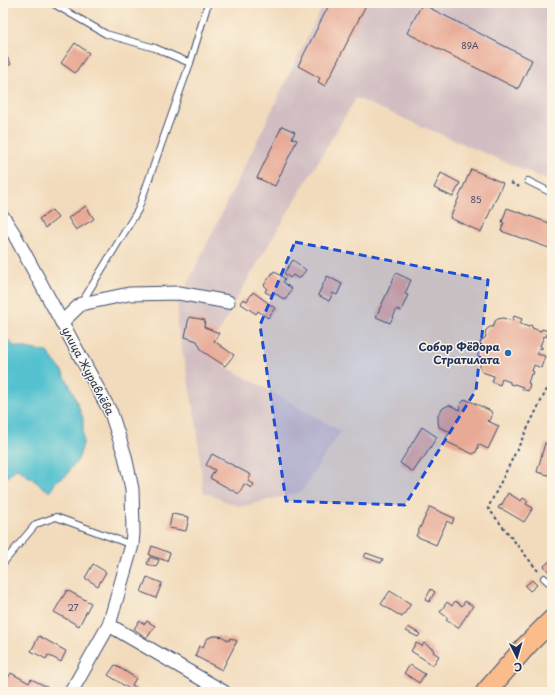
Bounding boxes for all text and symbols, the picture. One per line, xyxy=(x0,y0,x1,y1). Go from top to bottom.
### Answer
house number: 89А xyxy=(461,38,479,52)
house number: 85 xyxy=(470,192,482,206)
street label: улица Журавлёва xyxy=(58,324,119,418)
place label: Собор Фёдора Стратилата xyxy=(419,338,501,368)
marker: Собор Фёдора Стратилата xyxy=(503,348,513,358)
house number: 27 xyxy=(67,600,79,614)
north arrow xyxy=(497,637,537,677)
text: С xyxy=(513,659,523,676)

